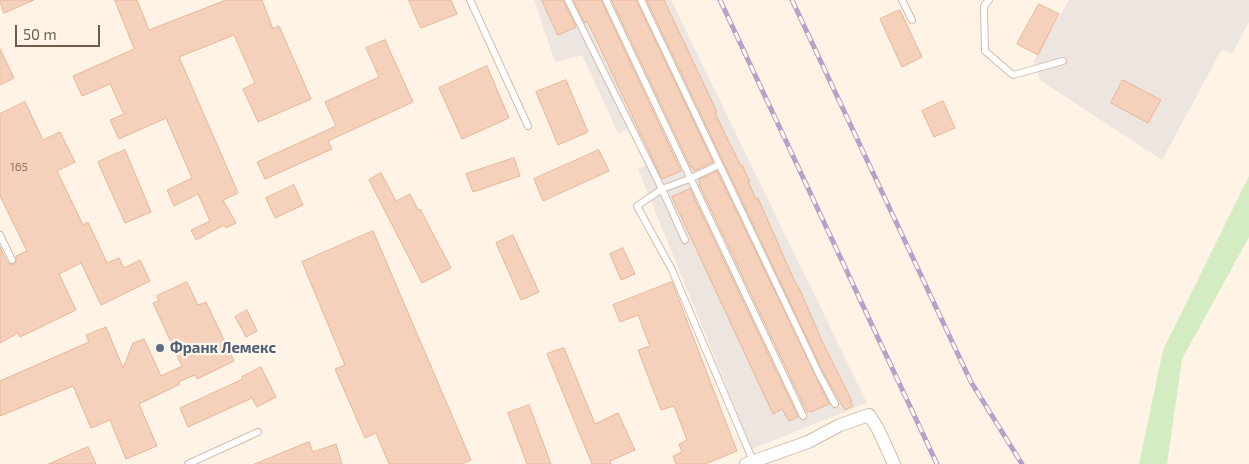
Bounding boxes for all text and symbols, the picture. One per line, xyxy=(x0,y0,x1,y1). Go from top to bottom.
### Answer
scale bar xyxy=(18,15,102,47)
text: 50 m xyxy=(23,25,57,43)
house number: 165 xyxy=(10,160,28,174)
place label: Франк Лемекс xyxy=(170,339,276,357)
marker: Франк Лемекс xyxy=(154,342,166,354)

